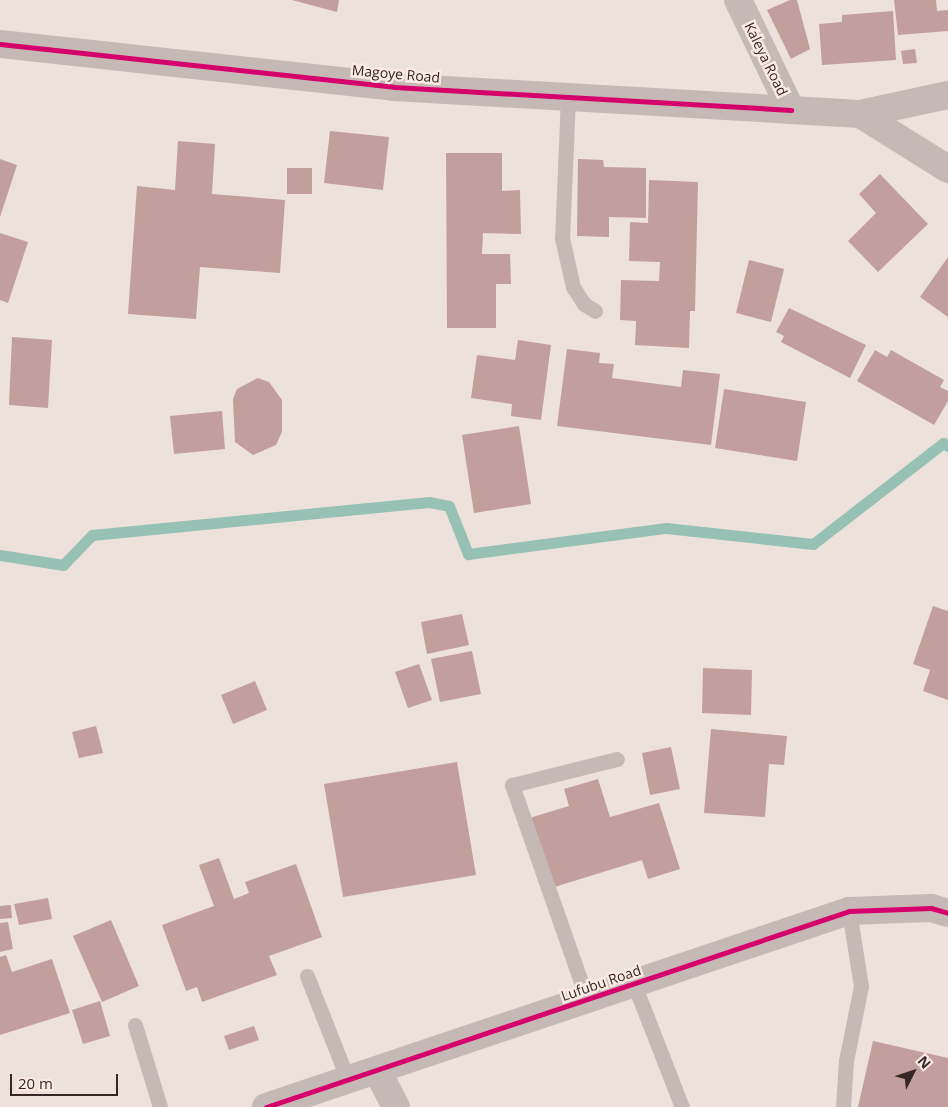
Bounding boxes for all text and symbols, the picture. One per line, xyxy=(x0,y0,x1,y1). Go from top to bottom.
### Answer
street label: Kaleya Road xyxy=(741,20,791,98)
street label: Magoye Road xyxy=(351,62,441,86)
street label: Lufubu Road xyxy=(559,961,643,1005)
north arrow xyxy=(888,1047,938,1097)
text: N xyxy=(914,1051,936,1072)
scale bar xyxy=(12,1064,120,1096)
text: 20 m xyxy=(18,1073,53,1093)

